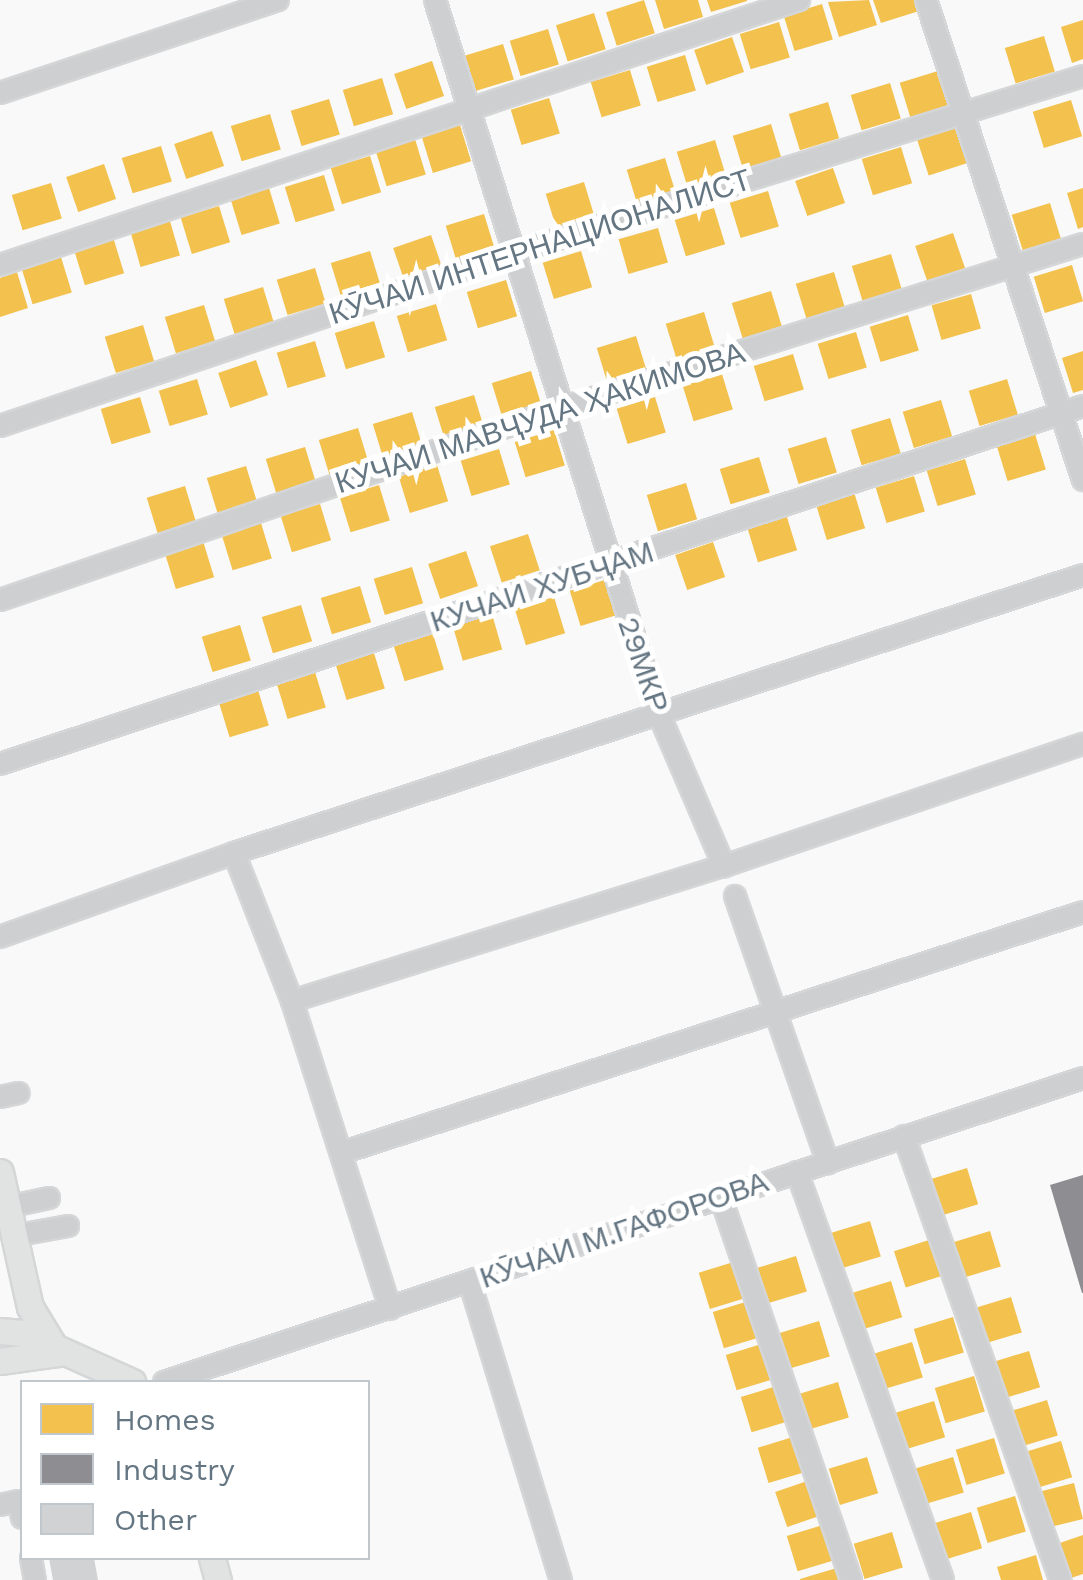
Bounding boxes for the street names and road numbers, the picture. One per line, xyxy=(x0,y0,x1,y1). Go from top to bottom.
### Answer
street label: КӮЧАИ ИНТЕРНАЦИОНАЛИСТ xyxy=(325,162,755,332)
street label: КУЧАИ МАВҶУДА ҲАКИМОВА xyxy=(331,335,749,501)
street label: КУЧАИ ХУБҶАМ xyxy=(426,534,658,640)
street label: 29МКР xyxy=(610,613,676,717)
street label: КӮЧАИ М.ГАФОРОВА xyxy=(475,1164,773,1296)

